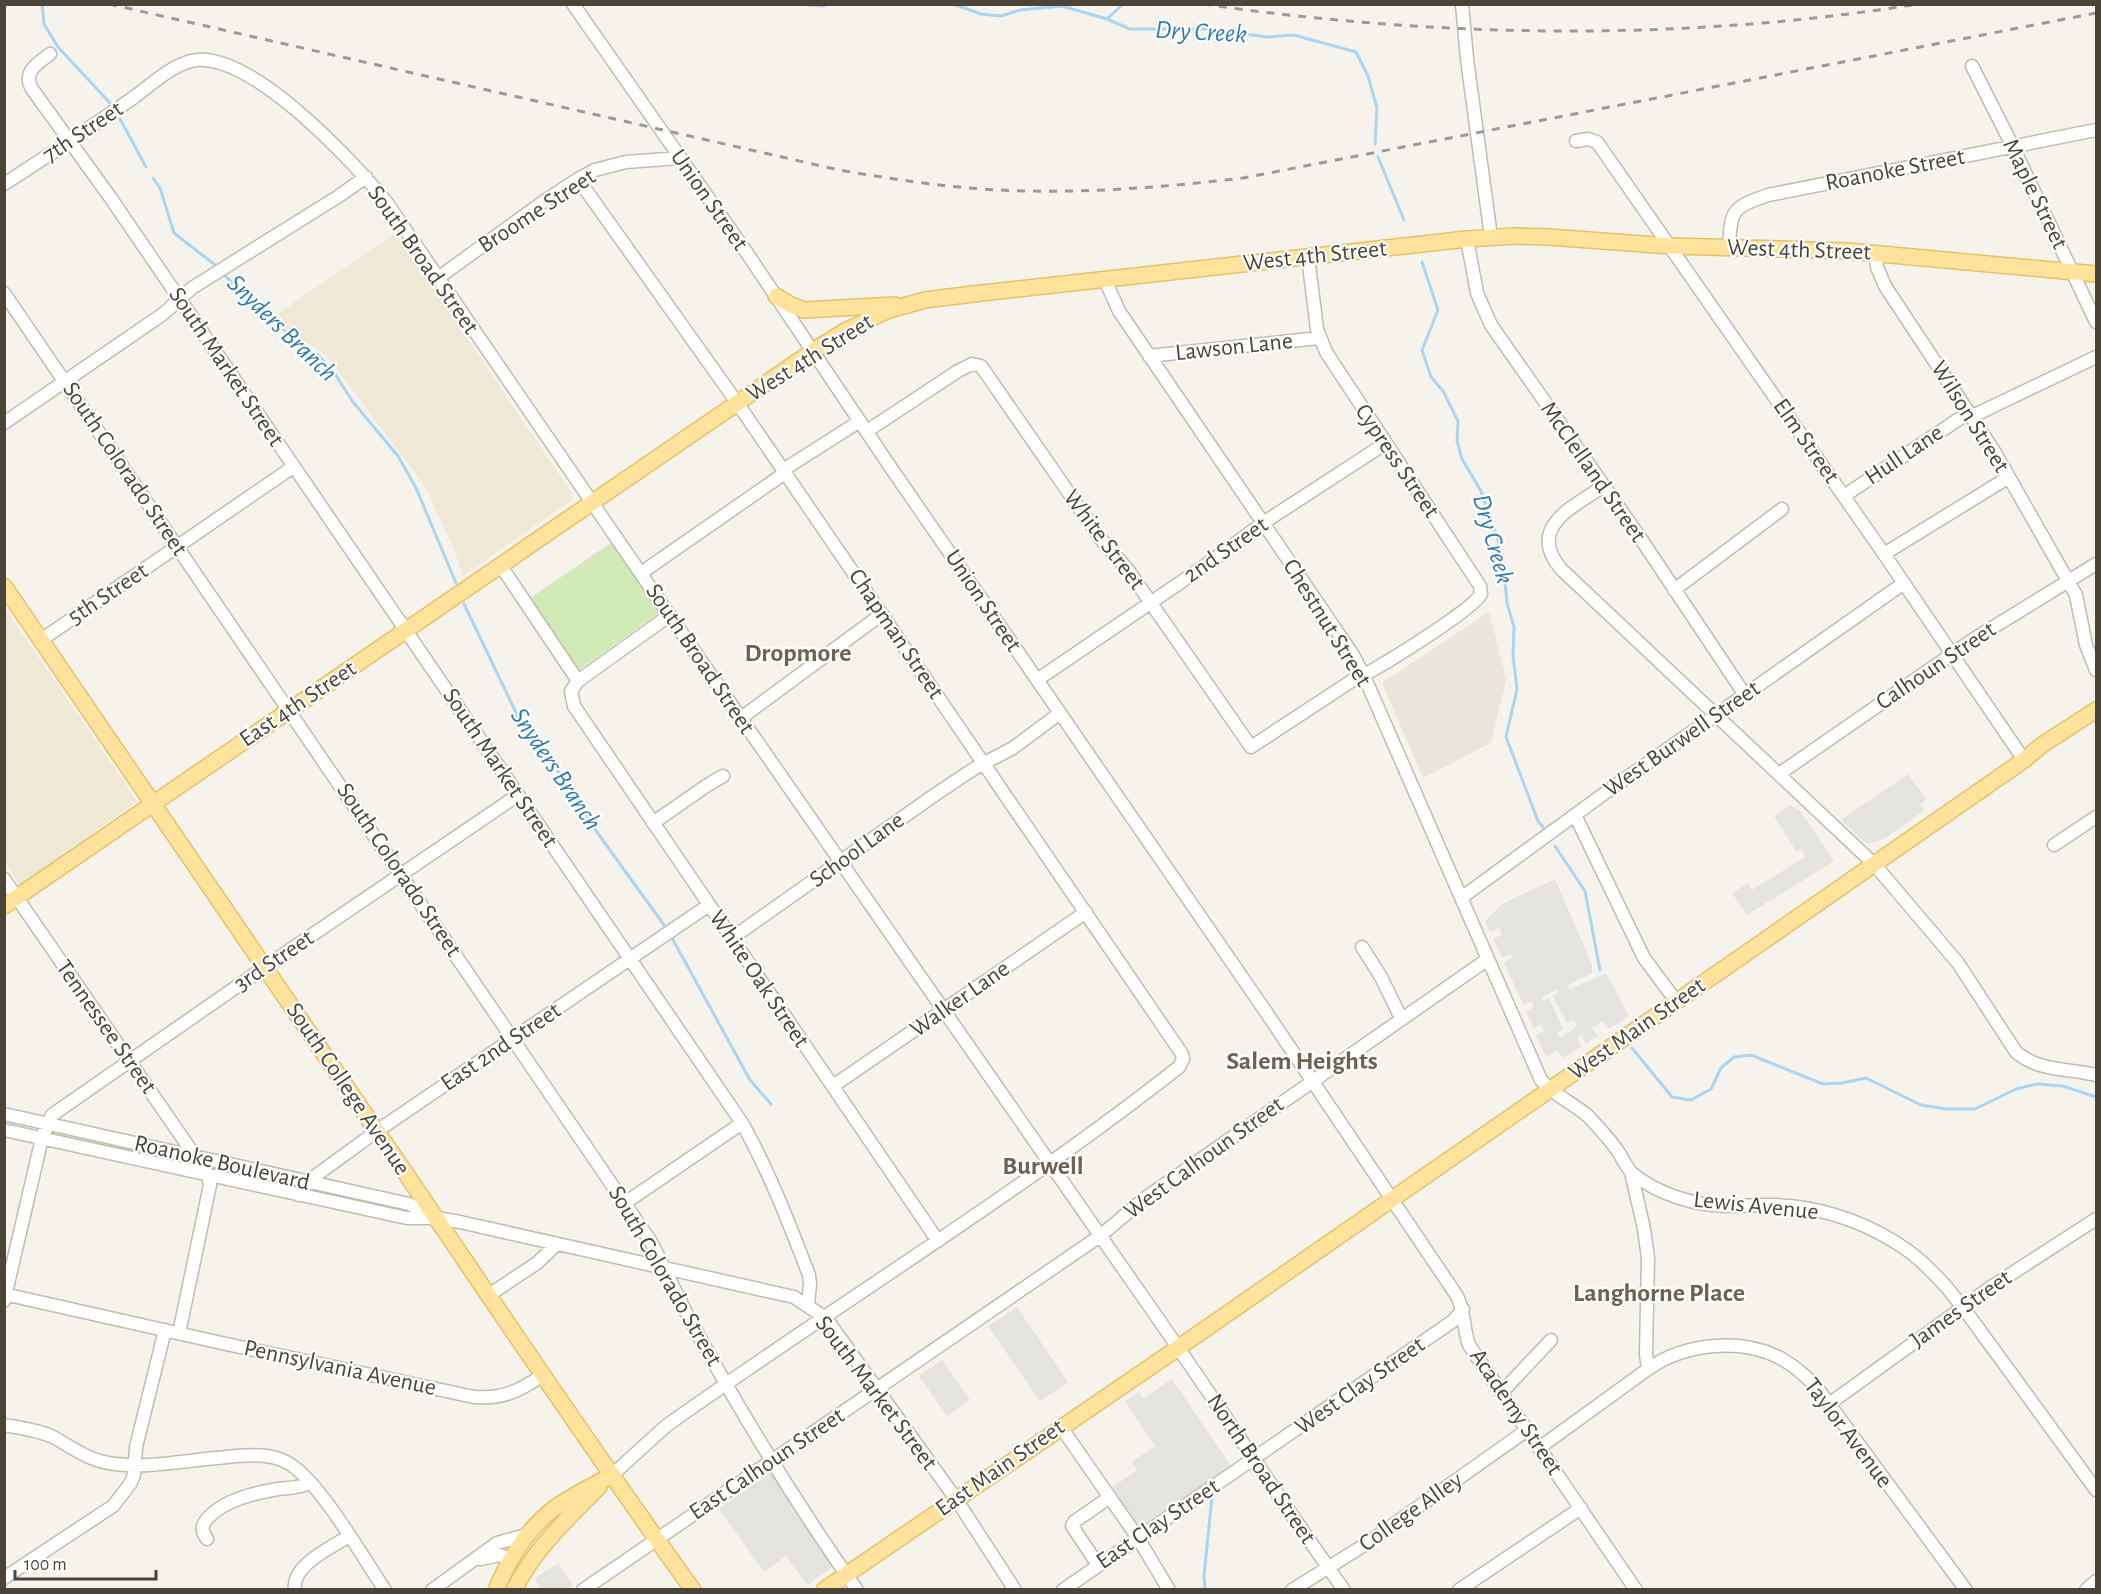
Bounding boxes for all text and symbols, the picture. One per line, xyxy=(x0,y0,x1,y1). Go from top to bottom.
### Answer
water label: Dry Creek xyxy=(1154,17,1248,47)
street label: 7th Street xyxy=(39,97,128,167)
street label: Maple Street xyxy=(1998,135,2072,253)
street label: Union Street xyxy=(666,145,753,255)
street label: Roanoke Street xyxy=(1823,145,1967,195)
street label: Broome Street xyxy=(474,164,600,258)
street label: South Broad Street xyxy=(363,181,483,339)
street label: West 4th Street xyxy=(1727,235,1872,265)
street label: West 4th Street xyxy=(1242,237,1388,275)
water label: Snyders Branch xyxy=(222,270,342,386)
street label: South Market Street xyxy=(164,283,288,451)
street label: West 4th Street xyxy=(743,309,878,406)
street label: Lawson Lane xyxy=(1174,329,1294,365)
street label: Wilson Street xyxy=(1926,357,2014,477)
street label: South Colorado Street xyxy=(58,378,192,560)
street label: Elm Street xyxy=(1768,394,1844,488)
street label: McClelland Street xyxy=(1536,397,1650,547)
street label: Cypress Street xyxy=(1350,400,1444,522)
street label: Hull Lane xyxy=(1861,420,1947,490)
street label: White Street xyxy=(1059,486,1149,595)
water label: Dry Creek xyxy=(1468,491,1518,587)
street label: 2nd Street xyxy=(1180,512,1273,587)
street label: Union Street xyxy=(940,546,1026,657)
street label: Chestnut Street xyxy=(1278,555,1376,691)
street label: 5th Street xyxy=(64,559,153,629)
street label: Chapman Street xyxy=(844,565,948,704)
street label: South Broad Street xyxy=(641,580,759,739)
street label: Calhoun Street xyxy=(1872,617,2000,715)
district label: Dropmore xyxy=(744,640,852,666)
street label: East 4th Street xyxy=(235,656,361,752)
street label: West Burwell Street xyxy=(1600,676,1765,802)
street label: South Market Street xyxy=(438,684,562,852)
water label: Snyders Branch xyxy=(506,703,606,835)
street label: South Colorado Street xyxy=(332,779,466,961)
street label: School Lane xyxy=(805,808,909,892)
street label: White Oak Street xyxy=(704,906,814,1052)
street label: 3rd Street xyxy=(230,926,319,996)
street label: Tennessee Street xyxy=(51,956,161,1099)
street label: Walker Lane xyxy=(906,956,1014,1042)
street label: West Main Street xyxy=(1564,973,1710,1085)
street label: East 2nd Street xyxy=(437,998,566,1096)
street label: South College Avenue xyxy=(282,999,414,1179)
district label: Salem Heights xyxy=(1226,1048,1378,1074)
street label: West Calhoun Street xyxy=(1120,1092,1288,1224)
street label: Roanoke Boulevard xyxy=(132,1131,312,1195)
district label: Burwell xyxy=(1002,1153,1084,1179)
street label: South Colorado Street xyxy=(604,1182,726,1370)
street label: Lewis Avenue xyxy=(1692,1188,1820,1224)
street label: James Street xyxy=(1906,1265,2016,1353)
district label: Langhorne Place xyxy=(1573,1280,1745,1306)
street label: South Market Street xyxy=(810,1311,942,1475)
street label: West Clay Street xyxy=(1291,1332,1429,1439)
street label: Pennsylvania Avenue xyxy=(242,1336,438,1400)
street label: Academy Street xyxy=(1465,1345,1567,1480)
street label: Taylor Avenue xyxy=(1799,1374,1897,1492)
street label: North Broad Street xyxy=(1202,1390,1320,1549)
street label: East Calhoun Street xyxy=(685,1403,849,1525)
street label: East Main Street xyxy=(931,1415,1069,1521)
street label: College Alley xyxy=(1355,1468,1467,1556)
street label: East Clay Street xyxy=(1092,1474,1224,1574)
scale bar xyxy=(15,1543,156,1581)
text: 100 m xyxy=(24,1556,67,1574)

